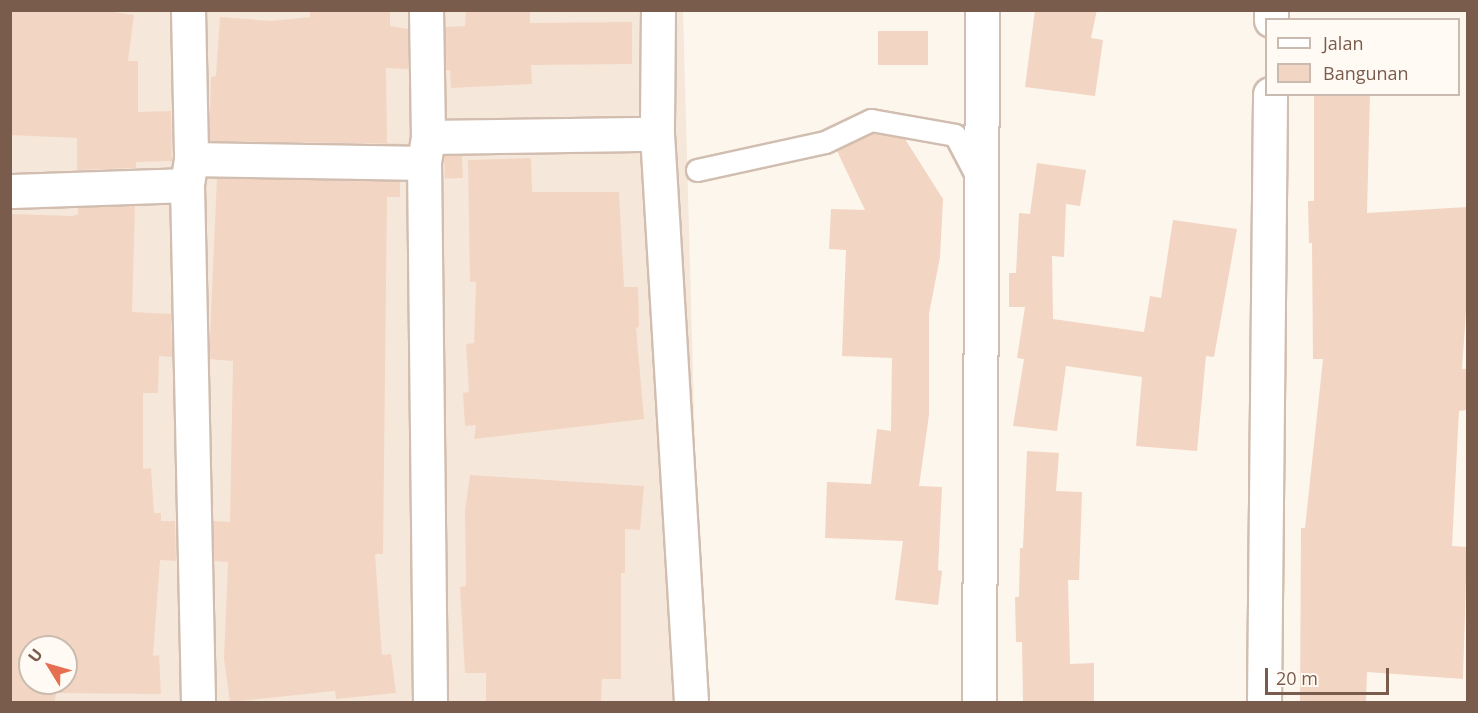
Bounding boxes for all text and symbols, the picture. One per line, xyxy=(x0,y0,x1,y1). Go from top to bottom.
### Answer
legend xyxy=(1265,18,1460,96)
text: Jalan xyxy=(1323,31,1363,55)
text: Bangunan xyxy=(1323,61,1409,85)
north arrow xyxy=(18,635,78,695)
text: U xyxy=(23,644,48,667)
scale bar xyxy=(1268,656,1392,694)
text: 20 m xyxy=(1276,666,1318,690)

